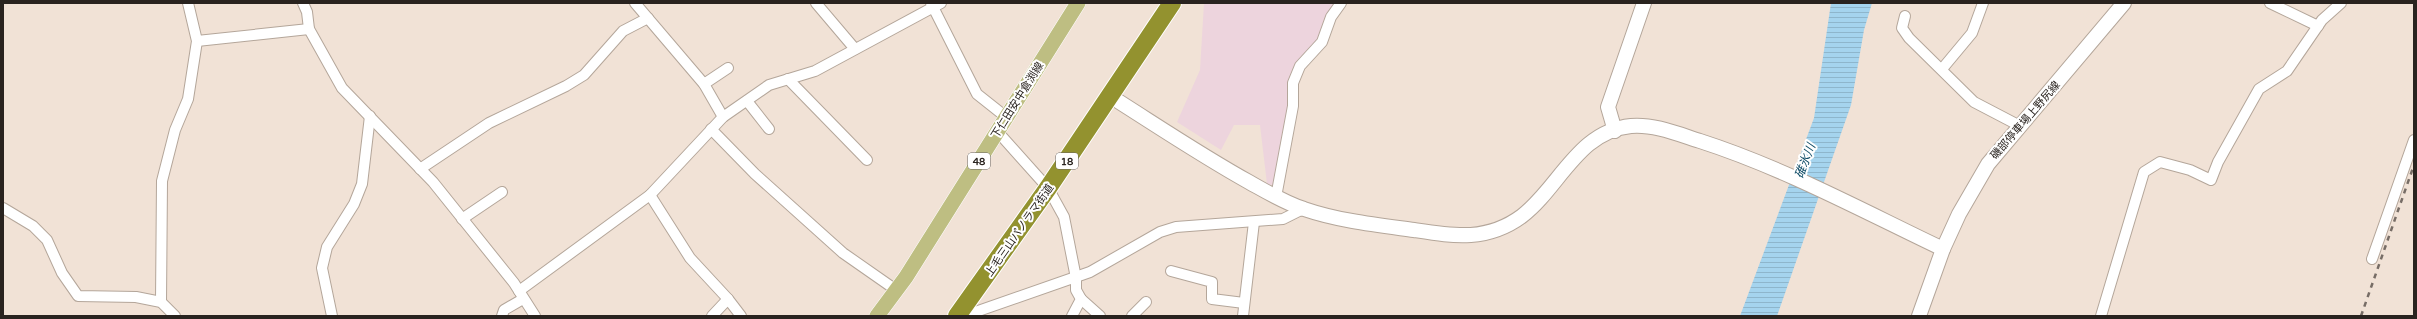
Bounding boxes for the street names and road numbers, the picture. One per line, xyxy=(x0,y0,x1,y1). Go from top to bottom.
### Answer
street label: 下仁田安中倉渕線 xyxy=(989,60,1046,141)
street label: 磯部停車場上野尻線 xyxy=(1988,79,2063,162)
road number: 48 xyxy=(968,153,990,169)
road number: 18 xyxy=(1056,153,1078,169)
street label: 上毛三山パノラマ街道 xyxy=(983,182,1056,279)

